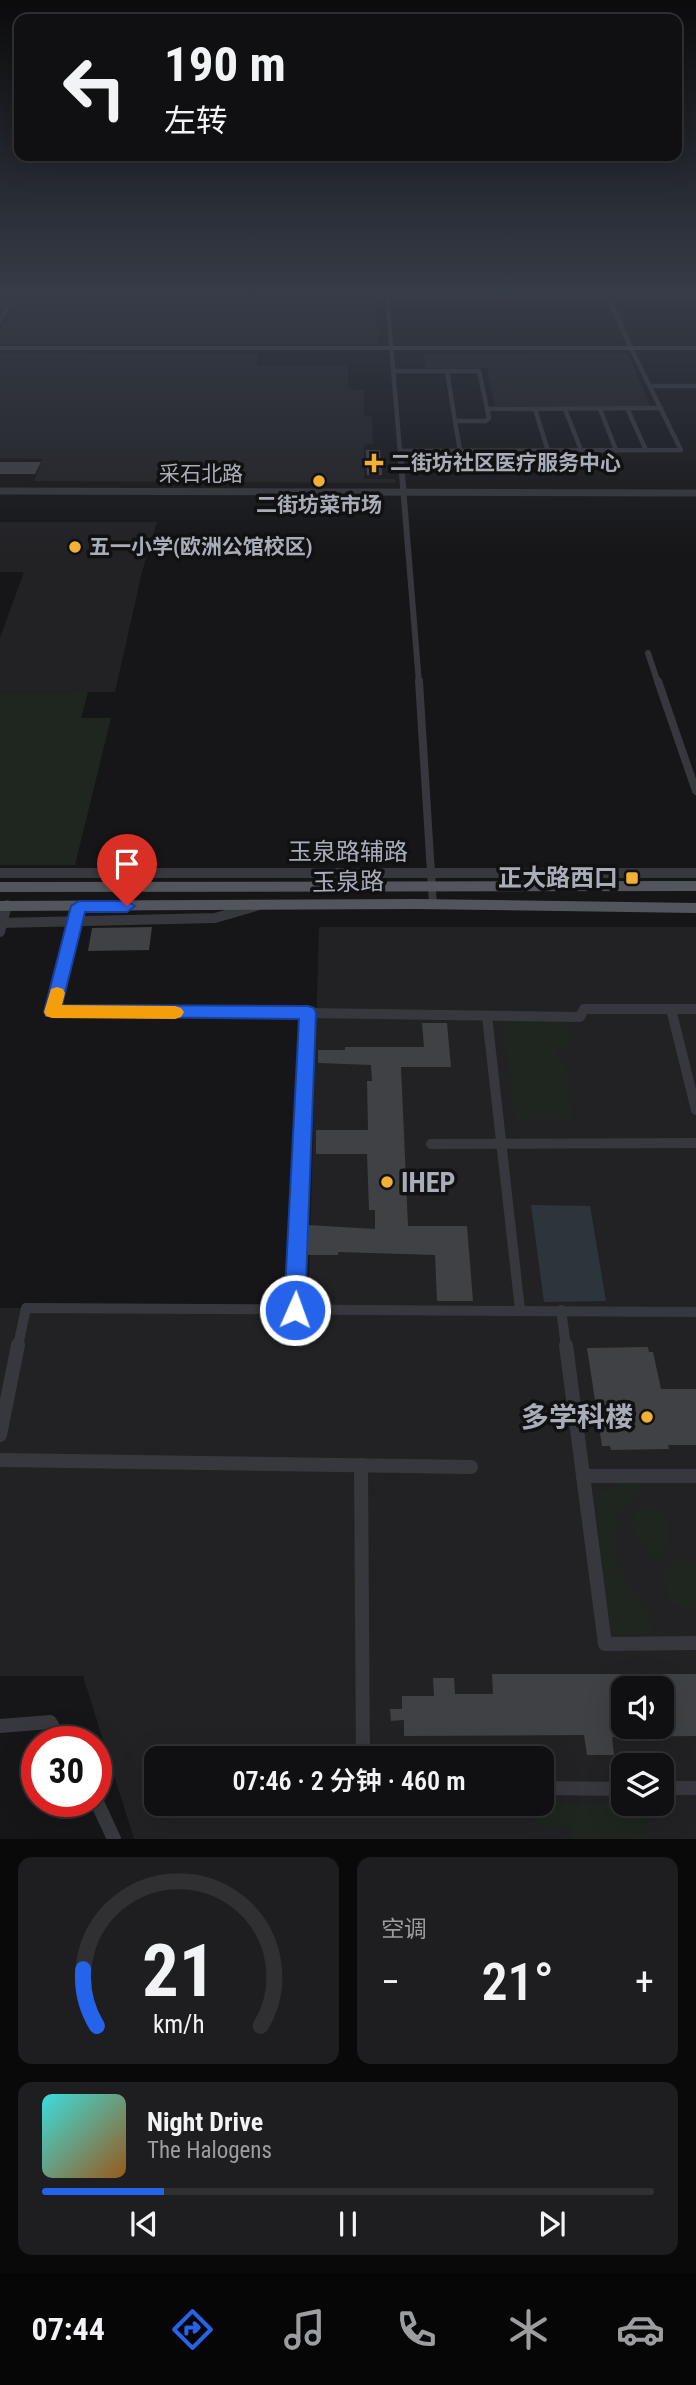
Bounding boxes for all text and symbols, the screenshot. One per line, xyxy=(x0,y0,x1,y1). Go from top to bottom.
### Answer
text: 190 m xyxy=(164,36,286,93)
icon: left xyxy=(49,42,140,133)
text: 左转 xyxy=(164,102,228,140)
place label: 二街坊社区医疗服务中心 xyxy=(390,451,621,475)
marker: 二街坊社区医疗服务中心 xyxy=(364,453,384,473)
street label: 采石北路 xyxy=(159,462,243,486)
marker: 二街坊菜市场 xyxy=(311,473,327,489)
place label: 二街坊菜市场 xyxy=(256,493,382,517)
place label: 五一小学(欧洲公馆校区) xyxy=(89,535,313,559)
marker: 五一小学(欧洲公馆校区) xyxy=(67,539,83,555)
pin xyxy=(97,834,157,906)
street label: 玉泉路辅路 xyxy=(288,838,408,866)
icon: arrive xyxy=(108,845,146,883)
place label: 正大路西口 xyxy=(498,864,618,892)
street label: 玉泉路 xyxy=(312,867,384,897)
marker: 正大路西口 xyxy=(624,870,640,886)
place label: IHEP xyxy=(401,1166,455,1199)
marker: IHEP xyxy=(379,1174,395,1190)
position arrow xyxy=(258,1273,332,1347)
place label: 多学科楼 xyxy=(521,1401,633,1434)
marker: 多学科楼 xyxy=(639,1409,655,1425)
map controls xyxy=(611,1676,674,1816)
button: sound xyxy=(611,1676,674,1739)
speed limit sign: 30 xyxy=(21,1726,112,1817)
button: layers xyxy=(611,1753,674,1816)
text: 07:46 · 2 分钟 · 460 m xyxy=(232,1766,466,1796)
text: 空调 xyxy=(381,1916,427,1943)
text: 21 xyxy=(142,1929,215,2015)
text: 21° xyxy=(481,1952,554,2013)
text: − xyxy=(381,1960,400,2004)
text: + xyxy=(635,1960,654,2004)
text: km/h xyxy=(153,2010,204,2039)
text: Night Drive xyxy=(147,2107,263,2137)
text: The Halogens xyxy=(147,2137,272,2164)
icon: previous xyxy=(125,2205,163,2243)
icon: pause xyxy=(329,2205,367,2243)
icon: next xyxy=(533,2205,571,2243)
icon: directions xyxy=(168,2305,217,2354)
icon: music xyxy=(280,2305,329,2354)
icon: phone xyxy=(392,2305,441,2354)
icon: climate xyxy=(504,2305,553,2354)
icon: car xyxy=(616,2305,665,2354)
text: 07:44 xyxy=(31,2310,105,2348)

